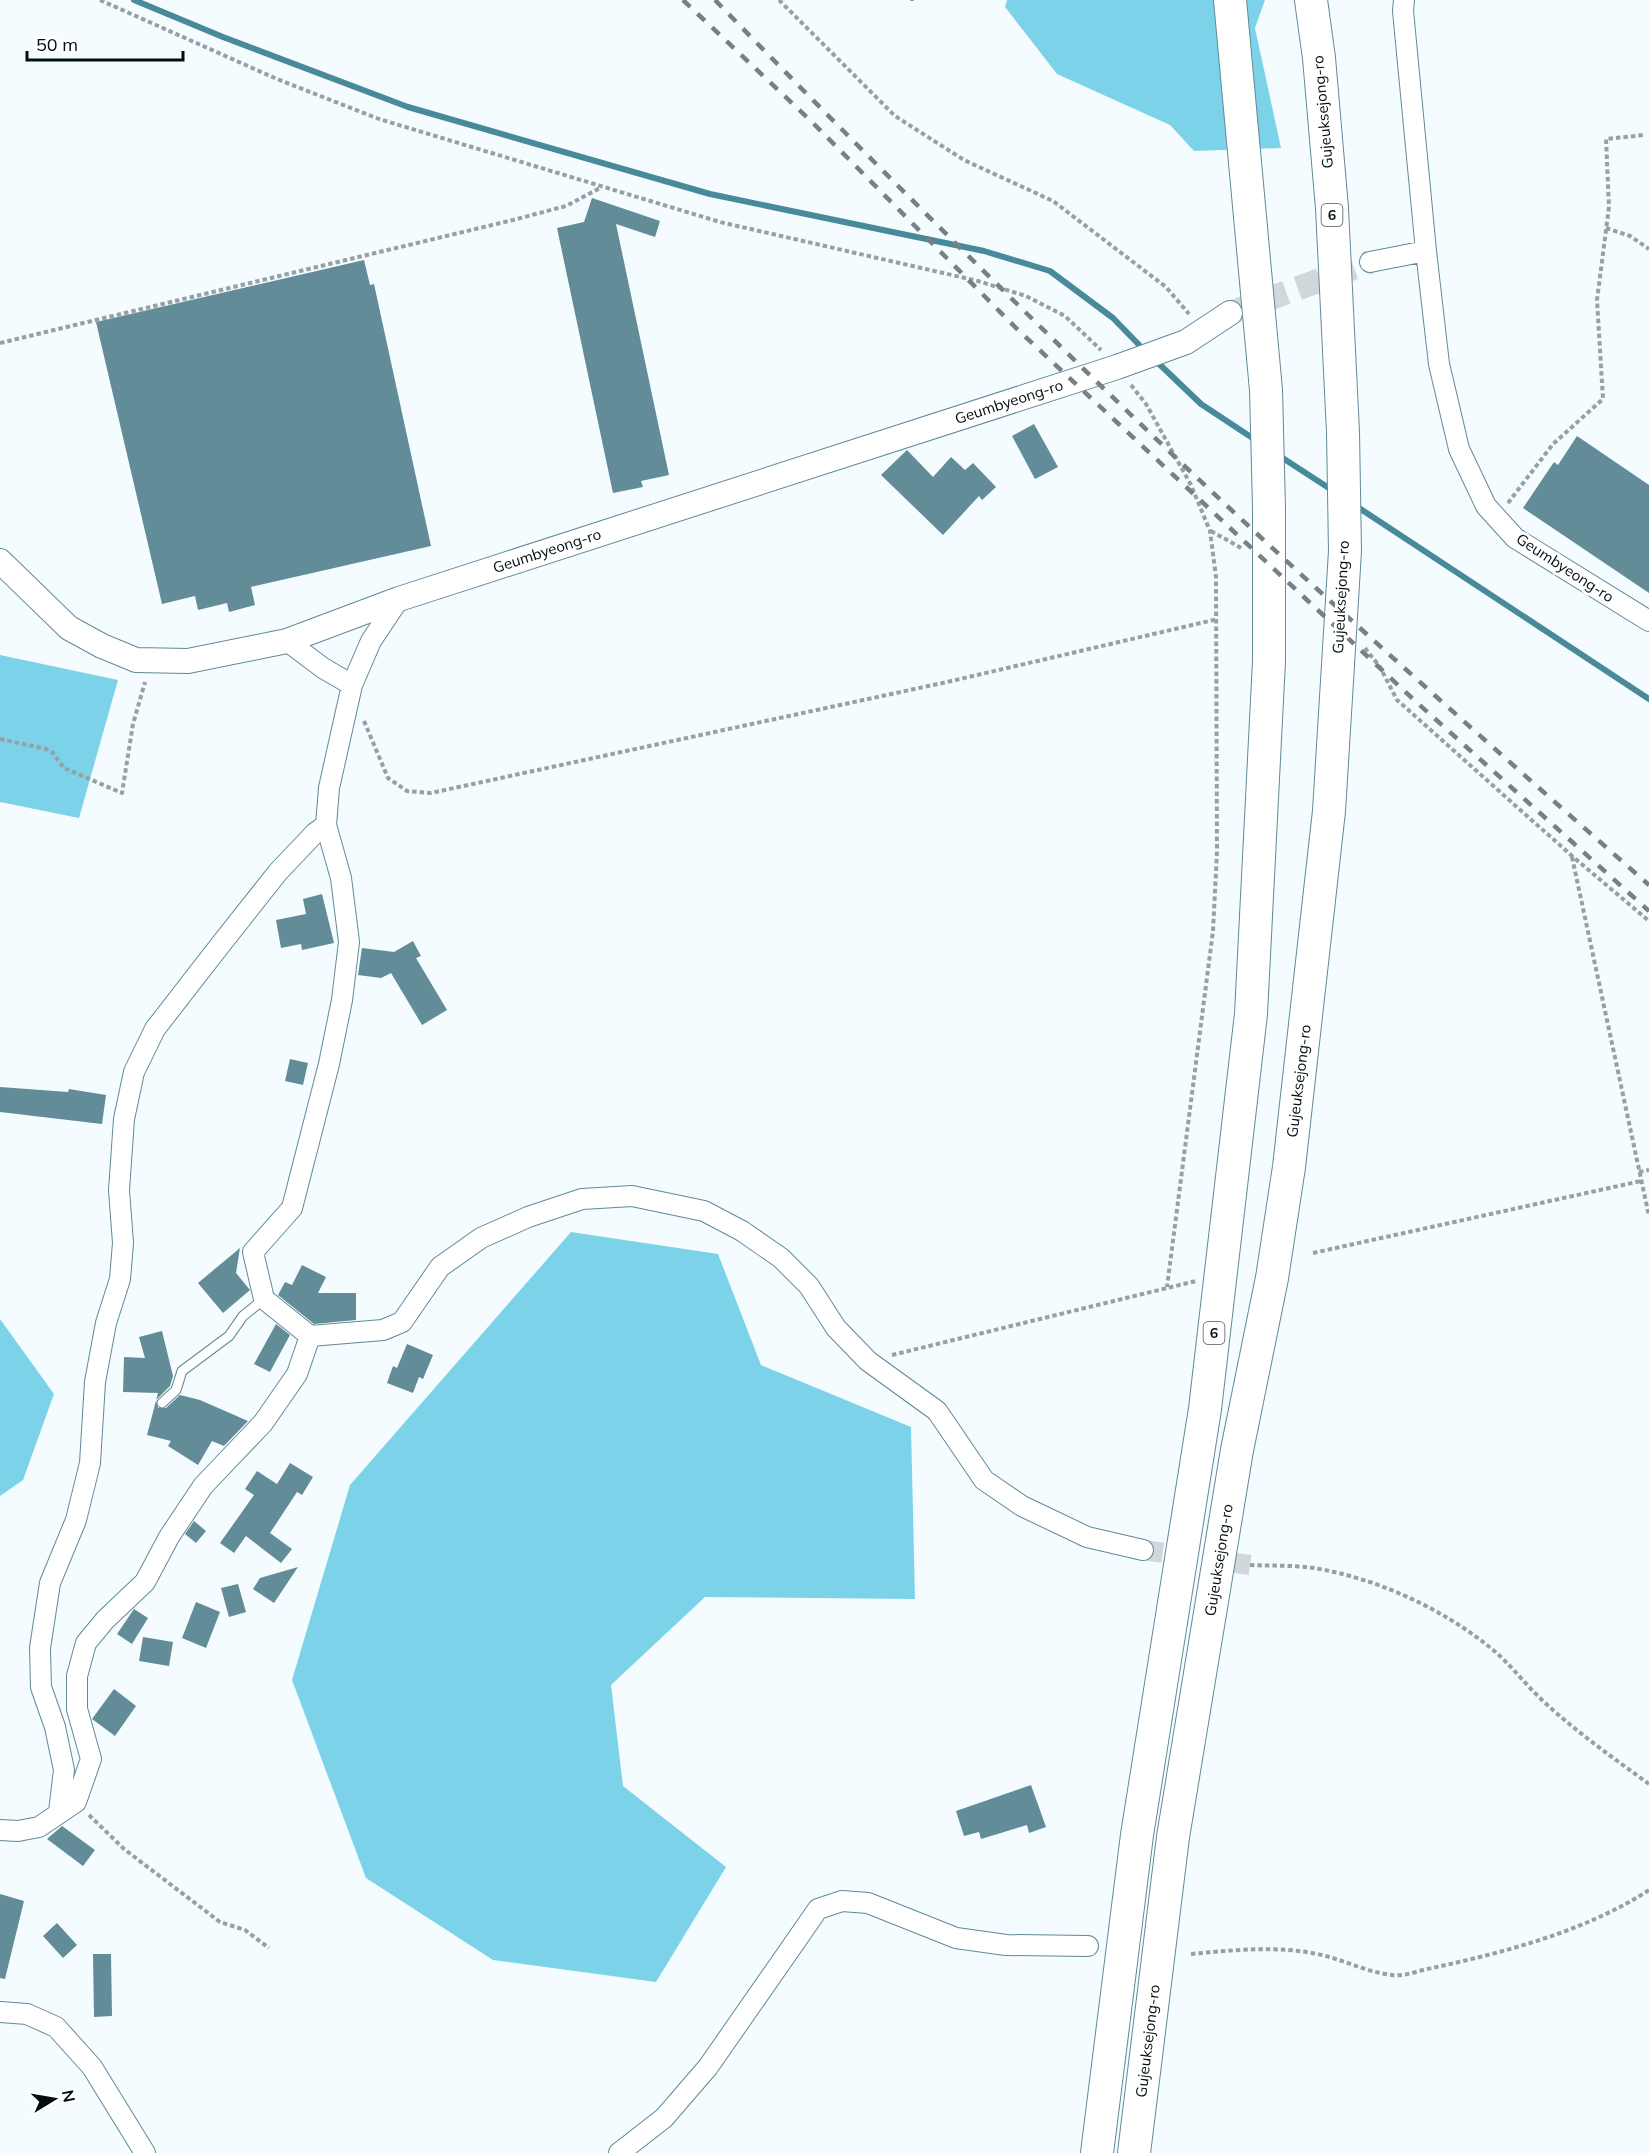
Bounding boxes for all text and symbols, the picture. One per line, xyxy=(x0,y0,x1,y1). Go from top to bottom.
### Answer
scale bar xyxy=(27,24,183,62)
text: 50 m xyxy=(36,33,78,56)
street label: Gujeuksejong-ro xyxy=(1308,55,1337,169)
road number: 6 xyxy=(1322,204,1342,226)
street label: Geumbyeong-ro xyxy=(952,375,1065,428)
street label: Geumbyeong-ro xyxy=(490,524,603,577)
street label: Geumbyeong-ro xyxy=(1513,529,1618,606)
street label: Gujeuksejong-ro xyxy=(1328,540,1353,654)
street label: Gujeuksejong-ro xyxy=(1282,1023,1315,1138)
road number: 6 xyxy=(1204,1322,1224,1344)
street label: Gujeuksejong-ro xyxy=(1200,1502,1237,1617)
street label: Gujeuksejong-ro xyxy=(1131,1983,1164,2098)
north arrow xyxy=(24,2069,84,2129)
text: N xyxy=(58,2088,80,2104)

